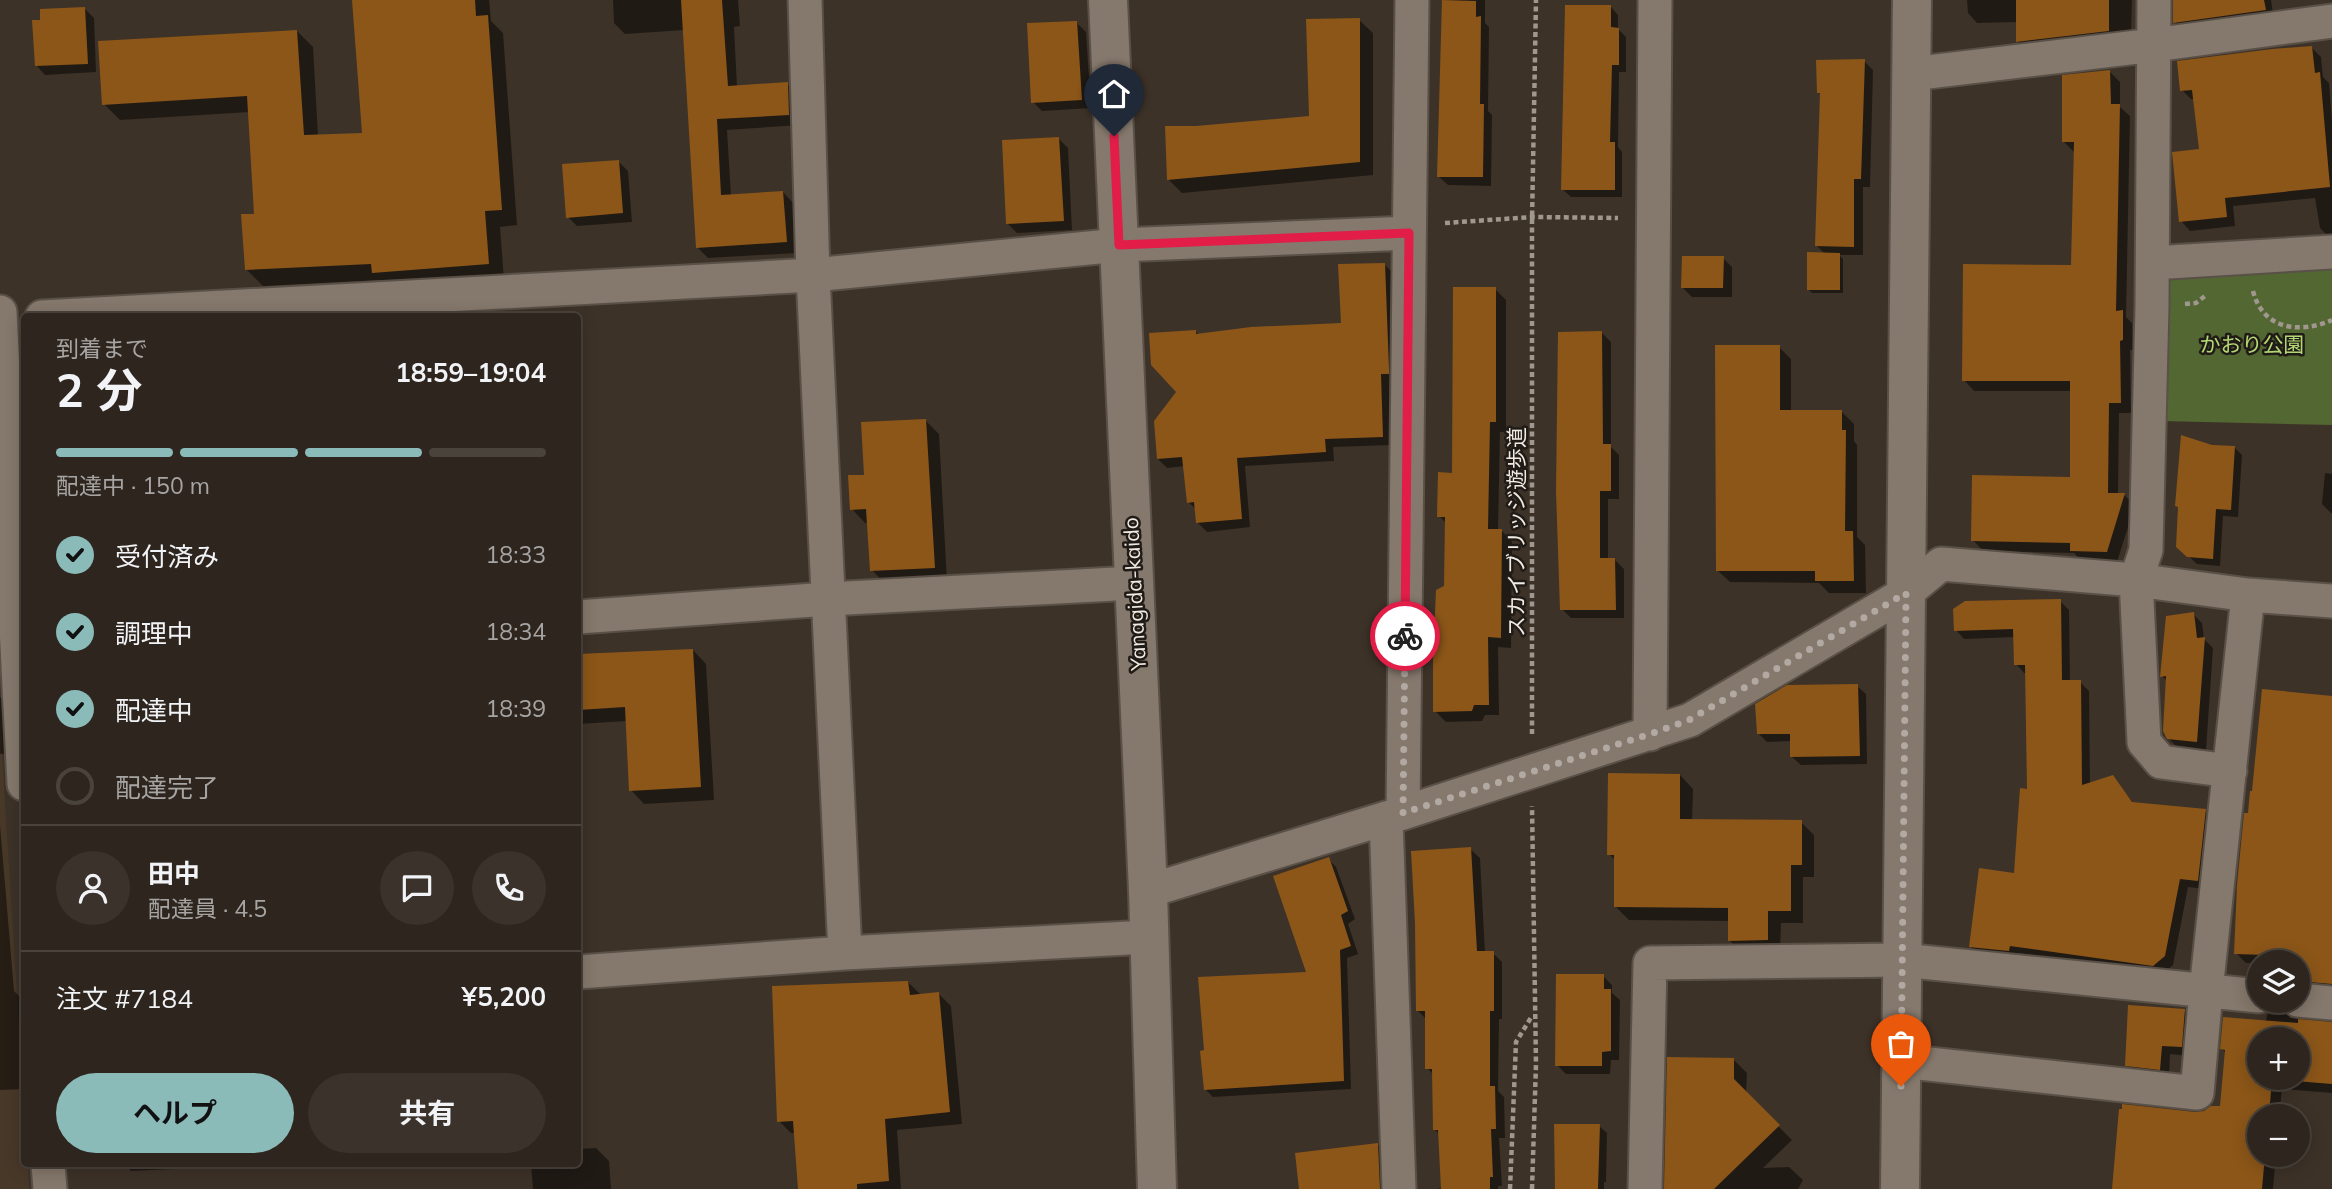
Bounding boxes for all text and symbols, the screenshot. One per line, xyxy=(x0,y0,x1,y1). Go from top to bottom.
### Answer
pin xyxy=(1084,64,1144,136)
icon: home xyxy=(1095,75,1133,113)
park label: かおり公園 xyxy=(2200,331,2305,357)
text: 到着まで xyxy=(56,334,148,363)
text: 18:59–19:04 xyxy=(395,356,546,389)
text: 2 分 xyxy=(56,361,142,419)
street label: スカイブリッジ遊歩道 xyxy=(1503,427,1529,637)
text: 配達中 · 150 m xyxy=(56,471,210,500)
street label: Yanagida-kaido xyxy=(1117,517,1151,672)
icon: check xyxy=(56,536,94,574)
text: 受付済み xyxy=(115,540,219,573)
text: 18:33 xyxy=(486,540,546,569)
courier xyxy=(1370,601,1440,671)
icon: check xyxy=(56,613,94,651)
text: 調理中 xyxy=(115,617,193,650)
text: 18:34 xyxy=(486,617,546,646)
icon: bike xyxy=(1386,617,1424,655)
icon: check xyxy=(56,690,94,728)
text: 配達中 xyxy=(115,694,193,727)
text: 18:39 xyxy=(486,694,546,723)
text: 配達完了 xyxy=(115,771,219,804)
button: person xyxy=(56,851,130,925)
button: chat xyxy=(380,851,454,925)
button: phone xyxy=(472,851,546,925)
text: 田中 xyxy=(148,857,200,890)
text: 配達員 · 4.5 xyxy=(148,894,267,923)
map controls xyxy=(2247,950,2310,1167)
button: layers xyxy=(2247,950,2310,1013)
text: ¥5,200 xyxy=(462,980,546,1013)
text: 注文 #7184 xyxy=(56,982,193,1015)
pin xyxy=(1871,1014,1931,1086)
icon: bag xyxy=(1882,1025,1920,1063)
button: + xyxy=(2247,1027,2310,1090)
button: ヘルプ xyxy=(56,1073,294,1153)
button: 共有 xyxy=(308,1073,546,1153)
button: − xyxy=(2247,1104,2310,1167)

